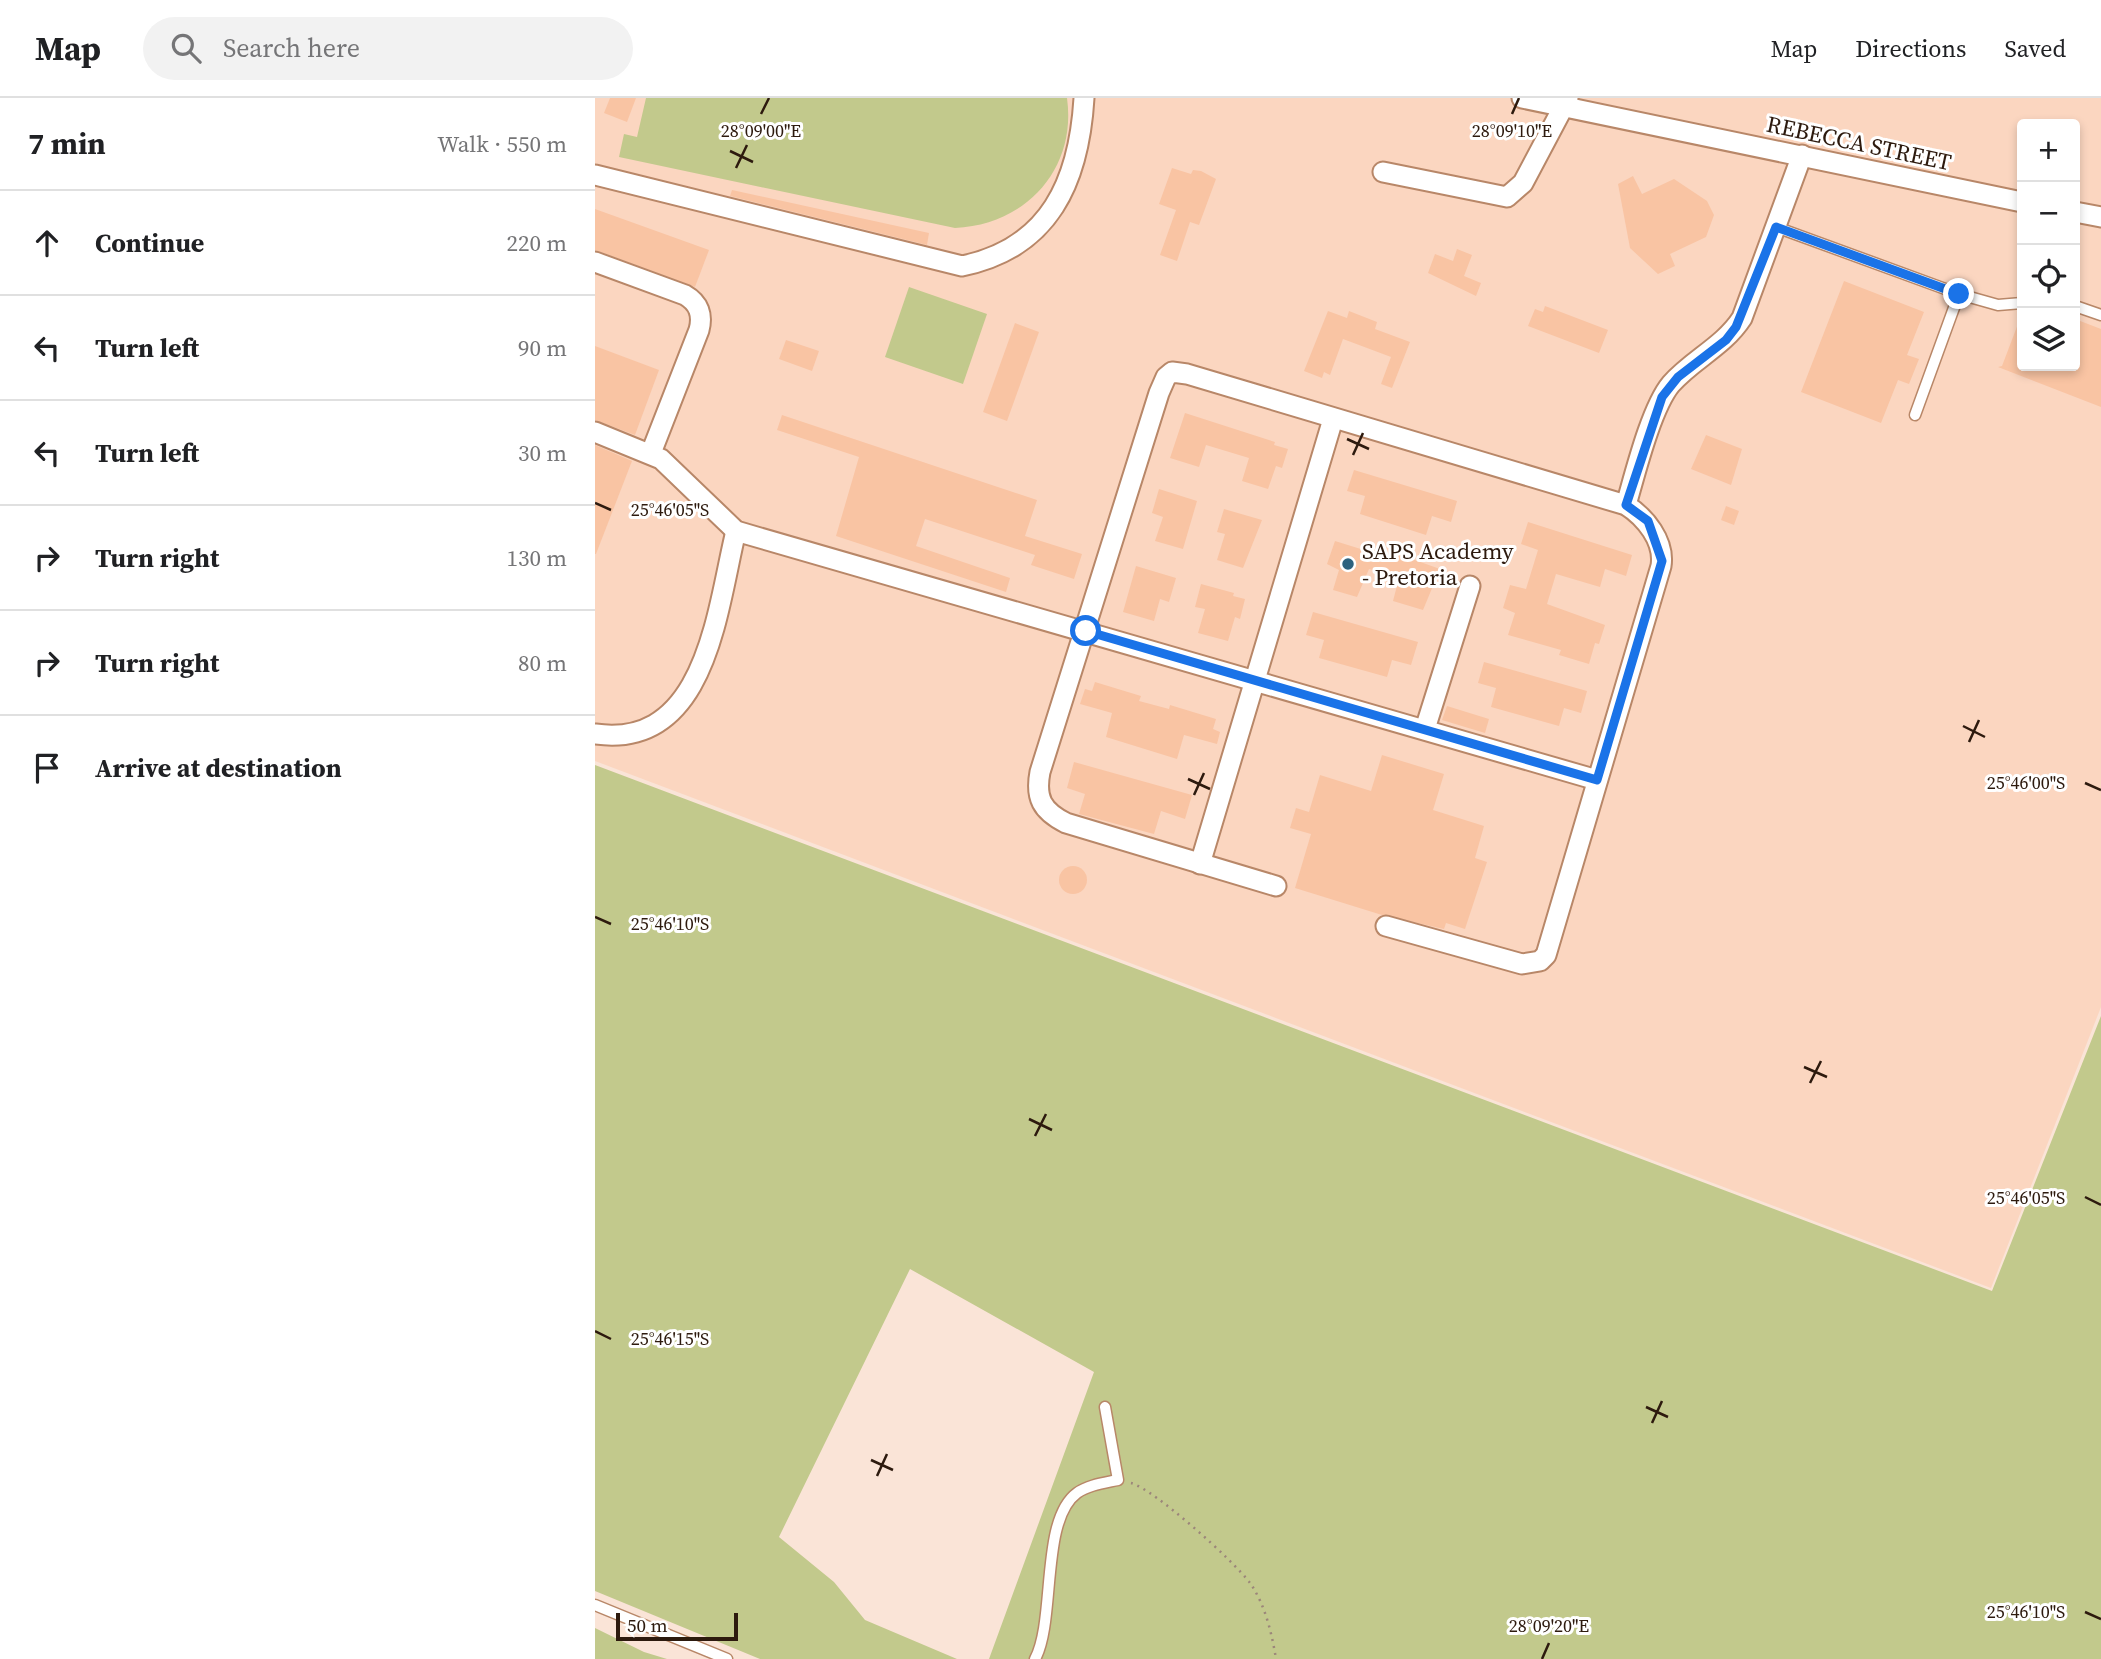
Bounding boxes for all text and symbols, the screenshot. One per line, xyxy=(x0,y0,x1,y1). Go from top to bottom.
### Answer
search box xyxy=(143,17,633,80)
text: Map xyxy=(35,26,101,71)
icon: search xyxy=(167,29,205,67)
text: Search here xyxy=(223,30,360,66)
text: Map xyxy=(1770,32,1817,65)
text: Directions xyxy=(1855,32,1966,65)
text: Saved xyxy=(2004,32,2066,65)
street label: REBECCA STREET xyxy=(1764,108,1955,178)
text: 28°09'00"E xyxy=(721,118,801,143)
text: 28°09'10"E xyxy=(1472,118,1552,143)
map controls xyxy=(2017,119,2080,371)
button: + xyxy=(2017,119,2080,182)
text: 7 min xyxy=(28,123,106,164)
text: Walk · 550 m xyxy=(437,128,567,160)
button: − xyxy=(2017,182,2080,245)
icon: ahead xyxy=(28,224,66,262)
text: Continue xyxy=(95,225,204,261)
text: 220 m xyxy=(506,227,567,259)
button: locate xyxy=(2017,245,2080,308)
route end xyxy=(1943,278,1974,309)
button: layers xyxy=(2017,308,2080,371)
icon: left xyxy=(28,329,66,367)
text: Turn left xyxy=(95,330,199,366)
text: 90 m xyxy=(518,332,567,364)
icon: left xyxy=(28,434,66,472)
text: Turn left xyxy=(95,435,199,471)
text: 30 m xyxy=(518,437,567,469)
text: 25°46'05"S xyxy=(631,497,709,522)
place label: SAPS Academy - Pretoria xyxy=(1362,535,1514,593)
icon: right xyxy=(28,539,66,577)
text: Turn right xyxy=(95,540,219,576)
text: 130 m xyxy=(506,542,567,574)
marker: SAPS Academy - Pretoria xyxy=(1340,556,1356,572)
route start xyxy=(1070,615,1101,646)
icon: right xyxy=(28,644,66,682)
text: Turn right xyxy=(95,645,219,681)
text: 80 m xyxy=(518,647,567,679)
icon: arrive xyxy=(28,749,66,787)
text: Arrive at destination xyxy=(95,750,342,786)
text: 25°46'00"S xyxy=(1987,770,2065,795)
text: 25°46'10"S xyxy=(631,911,709,936)
text: 25°46'05"S xyxy=(1987,1185,2065,1210)
text: 25°46'15"S xyxy=(631,1326,709,1351)
text: 25°46'10"S xyxy=(1987,1599,2065,1624)
scale bar xyxy=(616,1610,739,1642)
text: 50 m xyxy=(627,1612,668,1638)
text: 28°09'20"E xyxy=(1509,1613,1589,1638)

